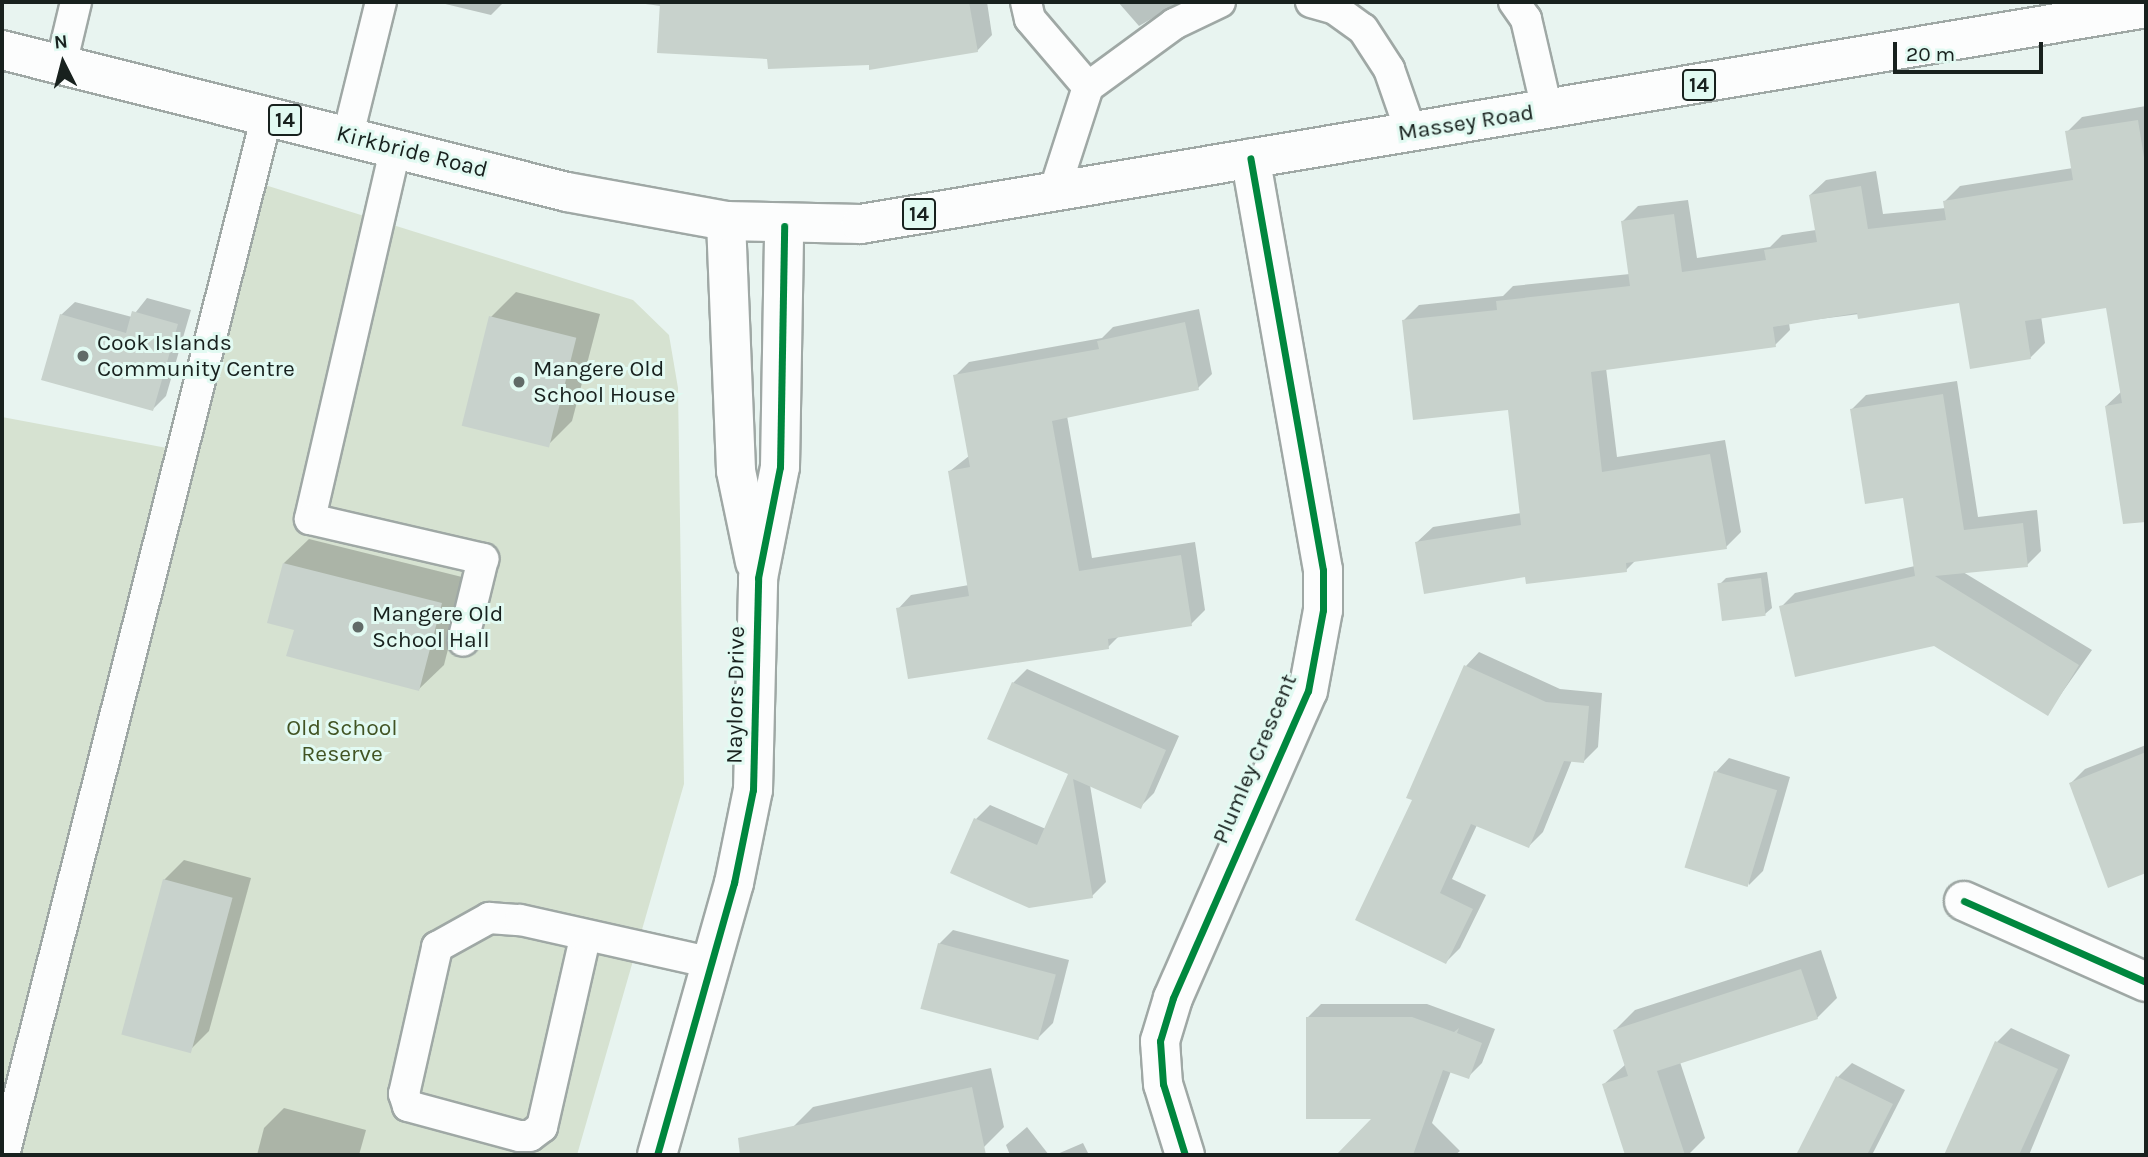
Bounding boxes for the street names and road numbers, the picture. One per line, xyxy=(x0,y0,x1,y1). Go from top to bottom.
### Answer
road number: 14 xyxy=(1682,68,1716,102)
street label: Massey Road xyxy=(1396,99,1536,147)
road number: 14 xyxy=(268,102,302,138)
street label: Kirkbride Road xyxy=(334,120,490,184)
road number: 14 xyxy=(902,196,936,232)
street label: Naylors Drive xyxy=(721,626,751,764)
street label: Plumley Crescent xyxy=(1207,670,1303,848)

